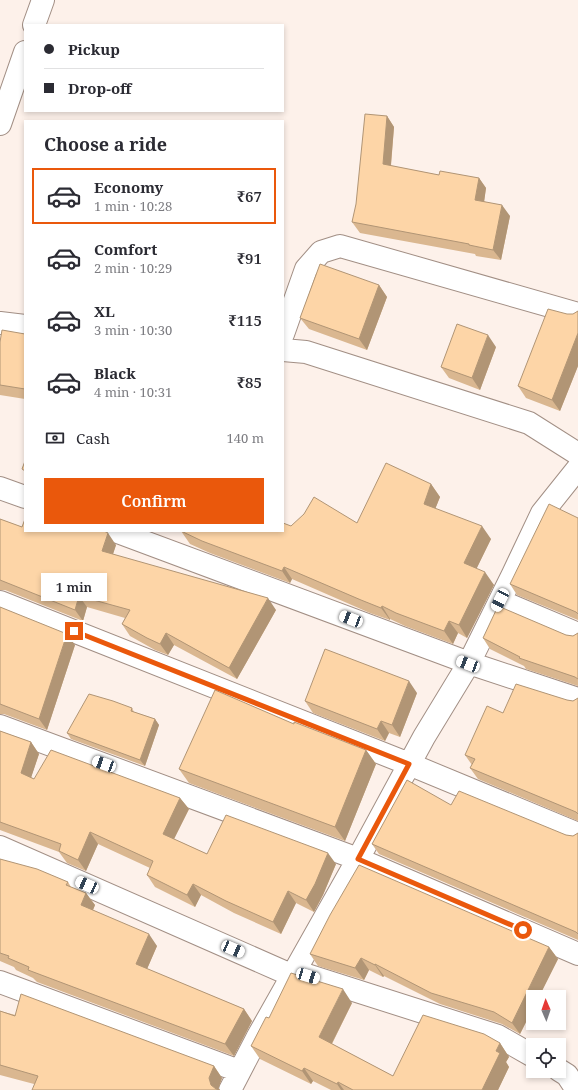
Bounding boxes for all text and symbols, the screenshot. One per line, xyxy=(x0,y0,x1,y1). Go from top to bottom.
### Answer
text: Pickup xyxy=(68,39,120,59)
text: Drop-off xyxy=(68,78,132,98)
text: Choose a ride xyxy=(44,132,167,156)
text: Economy xyxy=(94,177,163,197)
icon: car xyxy=(46,178,82,214)
text: ₹67 xyxy=(237,186,262,206)
text: 1 min · 10:28 xyxy=(94,197,172,215)
text: Comfort xyxy=(94,239,157,259)
icon: car xyxy=(46,240,82,276)
text: ₹91 xyxy=(237,248,262,268)
text: 2 min · 10:29 xyxy=(94,259,172,277)
text: XL xyxy=(94,301,115,321)
icon: car xyxy=(46,302,82,338)
text: ₹115 xyxy=(228,310,262,330)
text: 3 min · 10:30 xyxy=(94,321,172,339)
text: Black xyxy=(94,363,136,383)
icon: car xyxy=(46,364,82,400)
text: ₹85 xyxy=(237,372,262,392)
text: 4 min · 10:31 xyxy=(94,383,172,401)
icon: cash xyxy=(44,427,66,449)
text: Cash xyxy=(76,428,110,448)
text: 140 m xyxy=(227,429,264,447)
button: Confirm xyxy=(44,478,264,524)
callout: 1 min xyxy=(41,573,107,601)
text: 1 min xyxy=(56,578,92,596)
car xyxy=(489,587,511,613)
car xyxy=(338,609,364,629)
route end xyxy=(65,622,83,640)
car xyxy=(455,654,481,674)
car xyxy=(91,754,117,774)
car xyxy=(74,875,100,895)
route start xyxy=(514,921,532,939)
car xyxy=(220,939,246,959)
car xyxy=(295,967,321,985)
north arrow xyxy=(526,990,566,1030)
map controls xyxy=(526,990,566,1078)
button: locate xyxy=(526,1038,566,1078)

